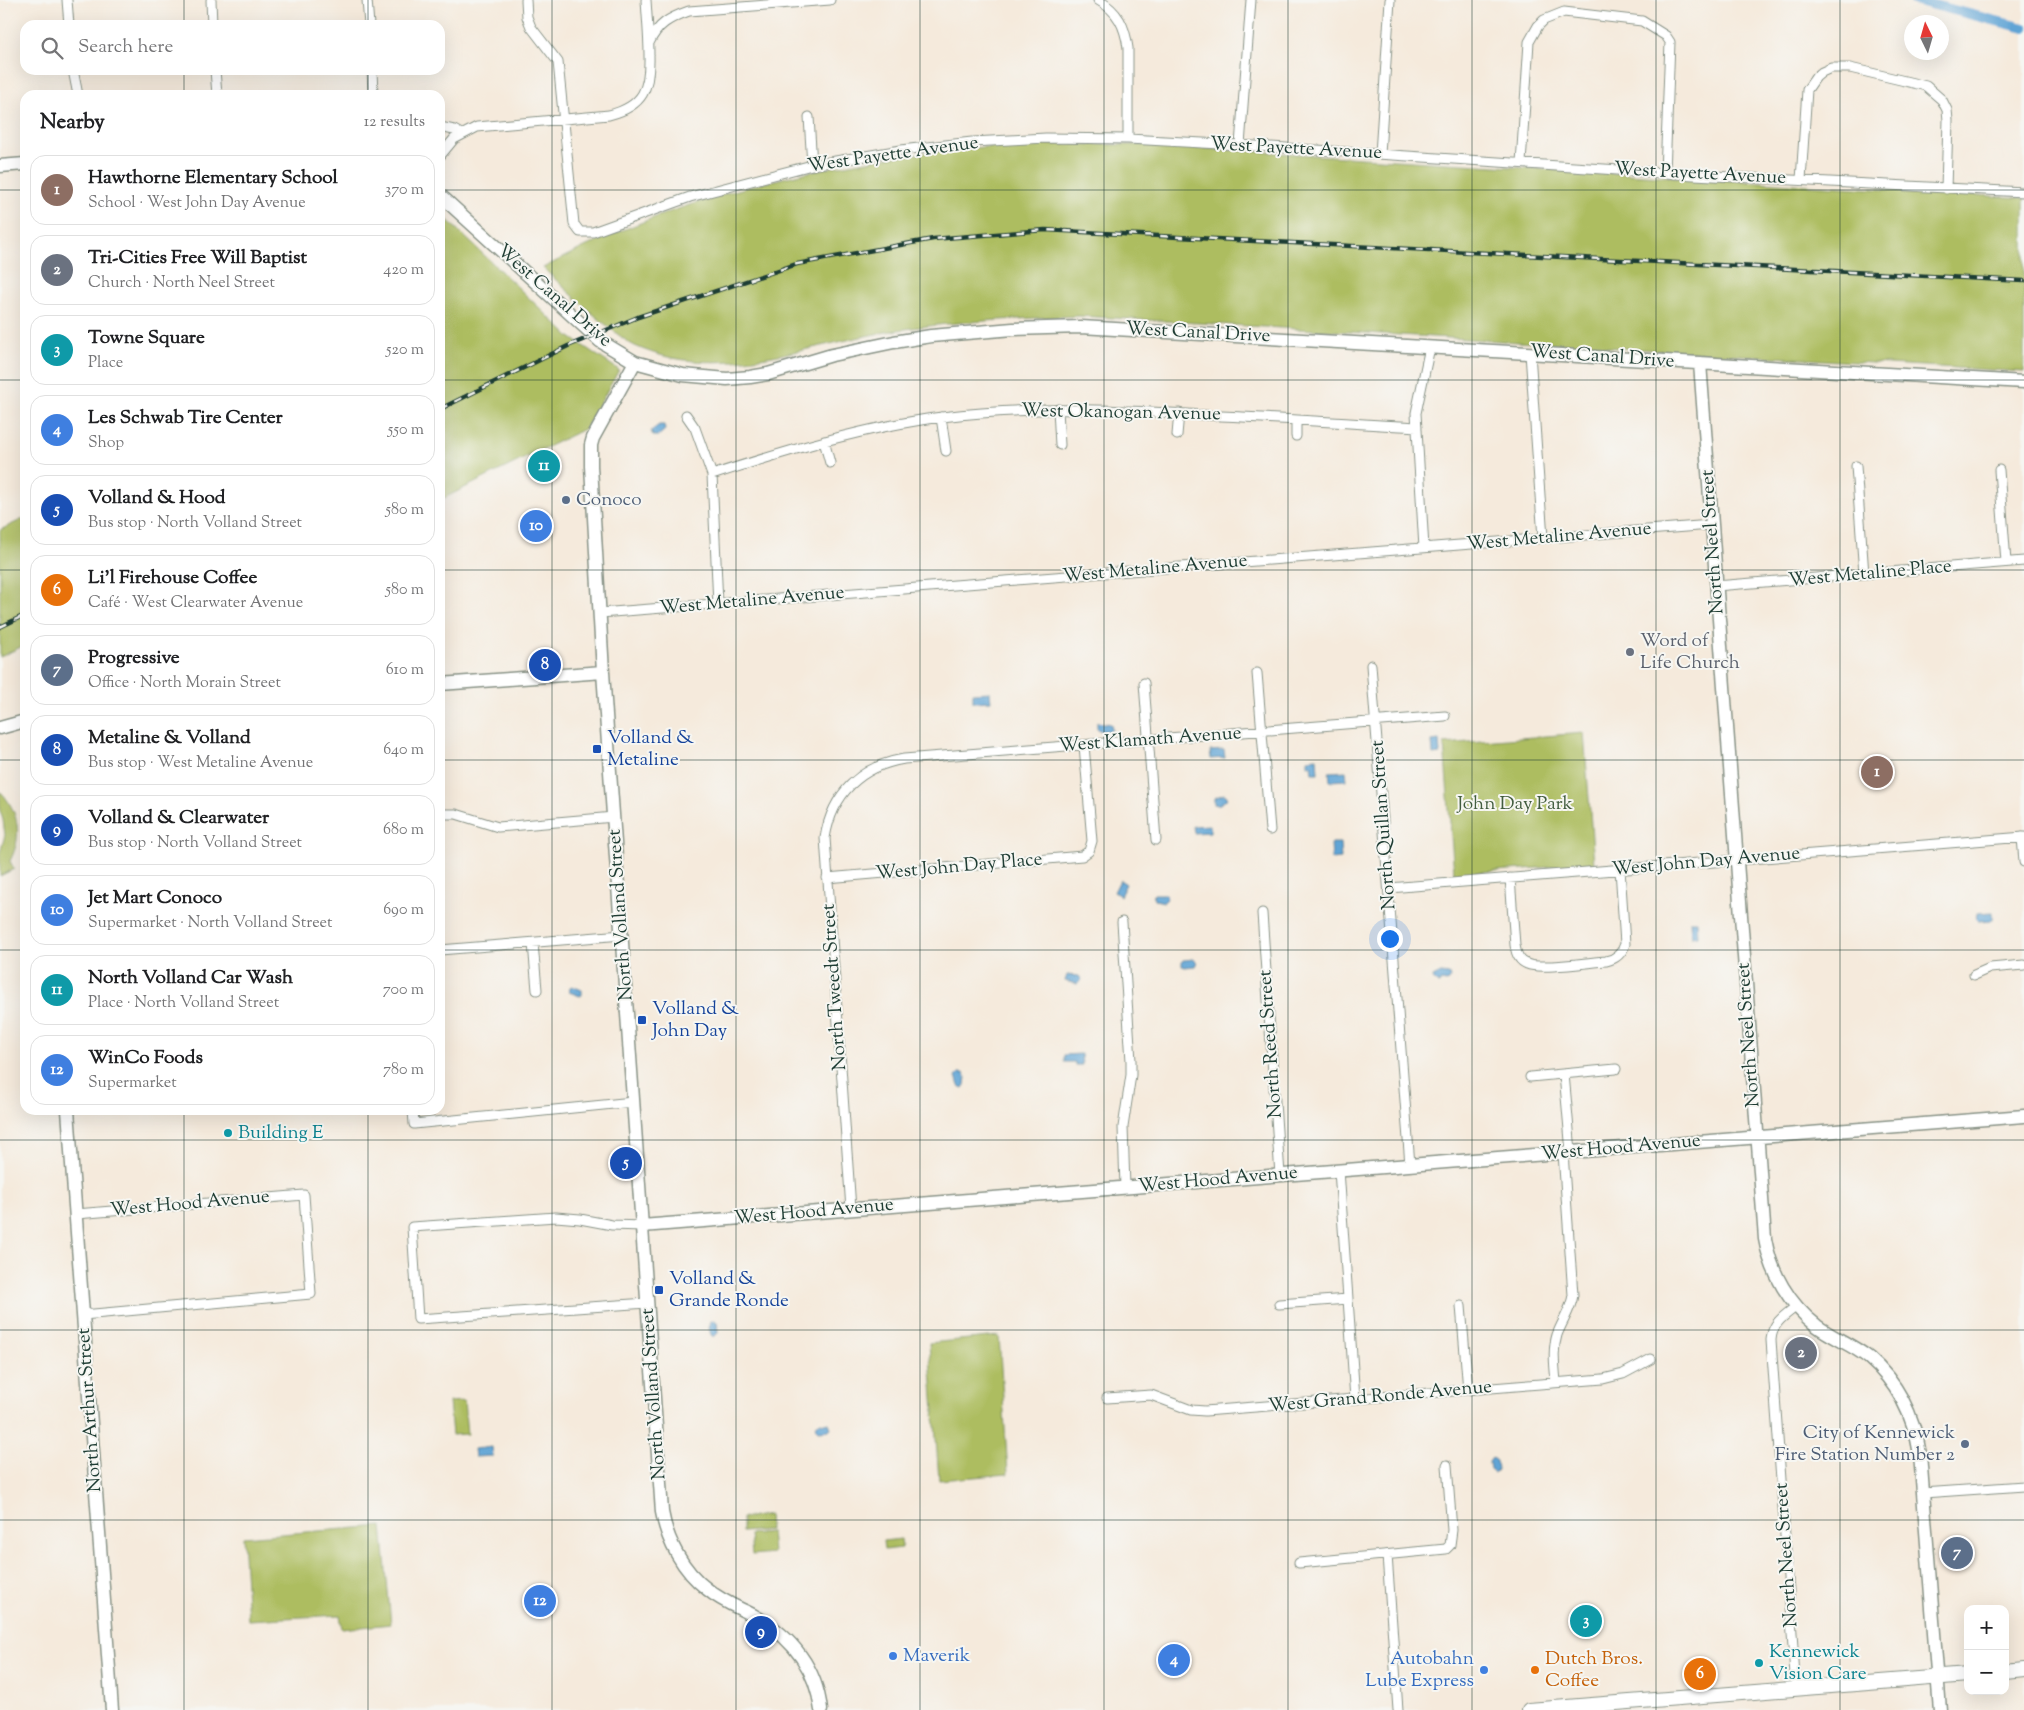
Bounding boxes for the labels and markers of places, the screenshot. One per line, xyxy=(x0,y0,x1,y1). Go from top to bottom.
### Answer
pin: 11 xyxy=(528,447,560,485)
place label: Conoco xyxy=(576,487,642,514)
marker: Conoco xyxy=(560,494,572,506)
pin: 10 xyxy=(520,507,552,545)
place label: Word of Life Church xyxy=(1640,628,1740,677)
pin: 8 xyxy=(529,646,561,684)
marker: Word of Life Church xyxy=(1624,646,1636,658)
place label: Volland & Metaline xyxy=(607,725,694,774)
marker: Volland & Metaline xyxy=(591,743,603,755)
pin: 1 xyxy=(1861,753,1893,791)
place label: Volland & John Day xyxy=(651,996,739,1045)
marker: Volland & John Day xyxy=(636,1014,648,1026)
place label: Building E xyxy=(238,1120,324,1147)
marker: Building E xyxy=(222,1127,234,1139)
pin: 5 xyxy=(610,1144,642,1182)
place label: Volland & Grande Ronde xyxy=(669,1266,789,1315)
marker: Volland & Grande Ronde xyxy=(653,1284,665,1296)
pin: 2 xyxy=(1785,1334,1817,1372)
place label: City of Kennewick Fire Station Number 2 xyxy=(1775,1420,1956,1469)
marker: City of Kennewick Fire Station Number 2 xyxy=(1959,1438,1971,1450)
pin: 7 xyxy=(1941,1534,1973,1572)
pin: 12 xyxy=(524,1582,556,1620)
pin: 3 xyxy=(1570,1602,1602,1640)
pin: 9 xyxy=(745,1613,777,1651)
place label: Kennewick Vision Care xyxy=(1769,1639,1867,1688)
pin: 4 xyxy=(1158,1641,1190,1679)
place label: Maverik xyxy=(903,1643,971,1670)
place label: Autobahn Lube Express xyxy=(1365,1646,1474,1695)
place label: Dutch Bros. Coffee xyxy=(1545,1646,1643,1695)
marker: Maverik xyxy=(887,1650,899,1662)
pin: 6 xyxy=(1684,1655,1716,1693)
marker: Kennewick Vision Care xyxy=(1753,1657,1765,1669)
marker: Autobahn Lube Express xyxy=(1478,1664,1490,1676)
marker: Dutch Bros. Coffee xyxy=(1529,1664,1541,1676)

